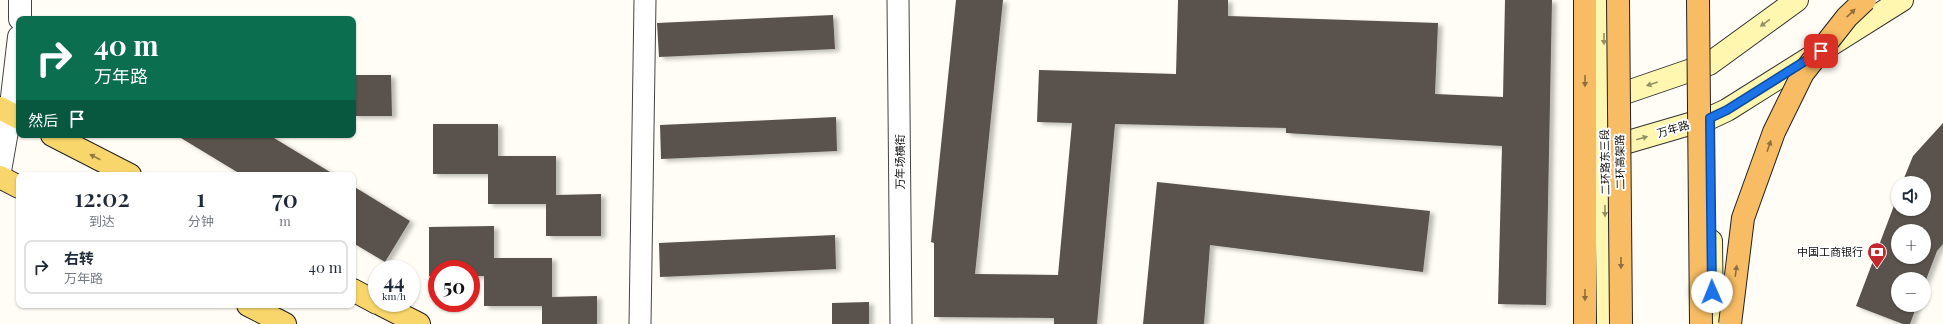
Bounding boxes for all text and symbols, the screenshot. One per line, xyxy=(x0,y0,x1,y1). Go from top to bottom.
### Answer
one-way arrow xyxy=(1846,8,1856,18)
one-way arrow xyxy=(1760,19,1771,27)
text: 40 m xyxy=(94,26,159,63)
icon: right xyxy=(28,32,80,84)
one-way arrow xyxy=(1601,33,1607,46)
pin xyxy=(1804,34,1838,68)
icon: arrive xyxy=(1810,40,1832,62)
text: 万年路 xyxy=(94,64,148,88)
one-way arrow xyxy=(1582,75,1588,88)
one-way arrow xyxy=(1646,81,1658,87)
icon: arrive xyxy=(66,108,88,130)
text: 然后 xyxy=(28,110,58,130)
street label: 万年路 xyxy=(1655,117,1691,140)
street label: 二环路东三段 xyxy=(1596,129,1613,195)
street label: 二环高架路 xyxy=(1612,134,1627,190)
street label: 万年场横街 xyxy=(892,135,907,190)
one-way arrow xyxy=(1636,135,1648,141)
one-way arrow xyxy=(1766,140,1772,152)
one-way arrow xyxy=(89,154,101,160)
map controls xyxy=(1891,176,1931,312)
button: sound xyxy=(1891,176,1931,216)
text: 12:02 xyxy=(74,181,130,213)
text: 1 xyxy=(196,181,205,213)
text: 70 xyxy=(272,182,298,214)
one-way arrow xyxy=(1602,205,1609,217)
text: 到达 xyxy=(89,212,115,229)
text: 分钟 xyxy=(188,212,214,229)
text: m xyxy=(279,212,291,229)
button: + xyxy=(1891,224,1931,264)
bank icon: 中国工商银行 xyxy=(1866,241,1888,269)
place label: 中国工商银行 xyxy=(1797,244,1863,259)
text: 右转 xyxy=(64,248,94,268)
icon: right xyxy=(30,256,52,278)
text: 40 m xyxy=(309,257,342,277)
one-way arrow xyxy=(1618,257,1624,270)
speed limit sign: 50 xyxy=(428,260,480,312)
one-way arrow xyxy=(1733,265,1739,277)
text: 44 xyxy=(383,267,405,294)
text: 万年路 xyxy=(64,269,103,286)
position arrow xyxy=(1691,271,1733,313)
button: − xyxy=(1891,272,1931,312)
text: km/h xyxy=(382,289,406,303)
one-way arrow xyxy=(1582,289,1588,302)

